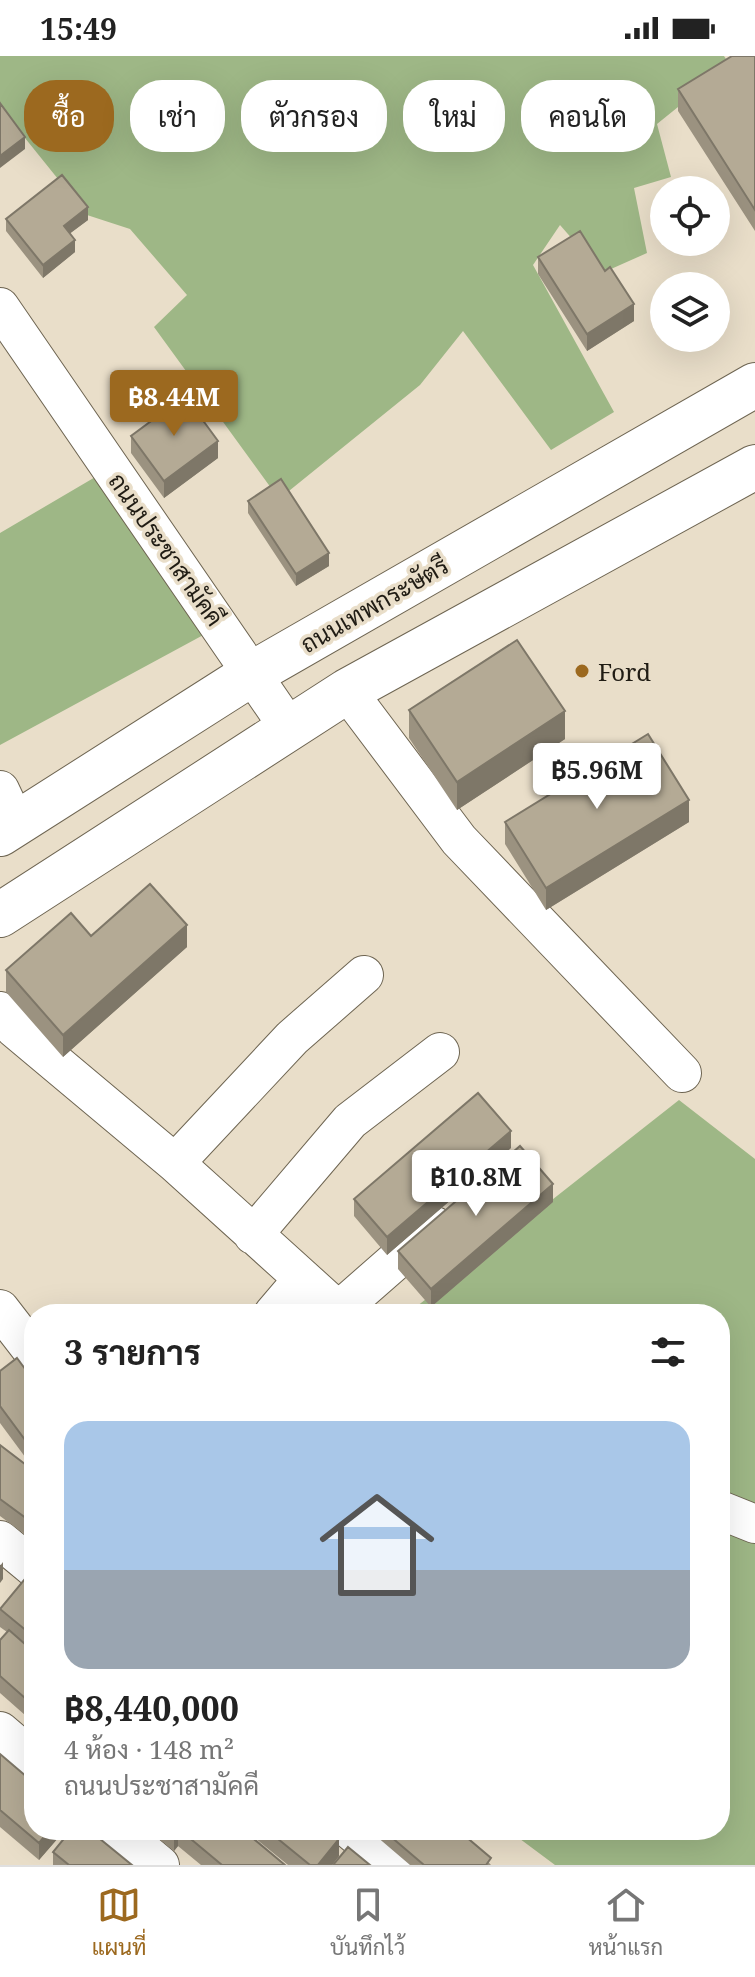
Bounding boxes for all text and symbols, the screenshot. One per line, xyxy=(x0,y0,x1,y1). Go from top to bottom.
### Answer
text: 15:49 xyxy=(40,8,117,49)
chip: ซื้อ xyxy=(24,80,114,152)
chip: เช่า xyxy=(130,80,225,152)
chip: ตัวกรอง xyxy=(241,80,387,152)
chip: ใหม่ xyxy=(403,80,505,152)
chip: คอนโด xyxy=(521,80,655,152)
map controls xyxy=(650,176,730,352)
button: locate xyxy=(650,176,730,256)
button: layers xyxy=(650,272,730,352)
pin: ฿8.44M xyxy=(109,370,239,438)
text: ฿8.44M xyxy=(128,378,220,414)
street label: ถนนประชาสามัคคี xyxy=(102,466,232,632)
street label: ถนนเทพกระษัตรี xyxy=(294,548,454,660)
place label: Ford xyxy=(598,655,651,688)
marker: Ford xyxy=(573,662,591,680)
pin: ฿5.96M xyxy=(532,743,662,811)
text: ฿5.96M xyxy=(551,751,643,787)
pin: ฿10.8M xyxy=(411,1150,541,1218)
text: ฿10.8M xyxy=(430,1158,522,1194)
text: 3 รายการ xyxy=(64,1329,201,1375)
icon: filters xyxy=(646,1330,690,1374)
icon: home xyxy=(305,1473,449,1617)
text: ฿8,440,000 xyxy=(64,1685,239,1731)
text: 4 ห้อง · 148 m² xyxy=(64,1731,234,1767)
text: ถนนประชาสามัคคี xyxy=(64,1767,259,1803)
tab: แผนที่ xyxy=(92,1883,147,1961)
tab: บันทึกไว้ xyxy=(330,1883,405,1961)
tab: หน้าแรก xyxy=(589,1883,663,1961)

